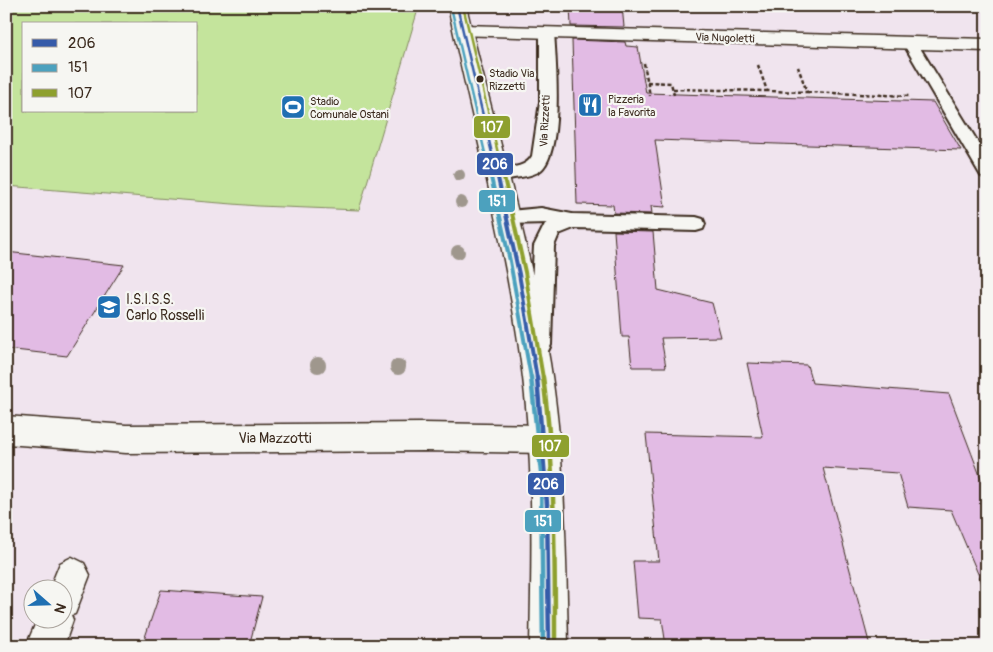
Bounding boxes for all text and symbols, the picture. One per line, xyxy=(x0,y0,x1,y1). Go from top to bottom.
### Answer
legend xyxy=(22,22,198,112)
street label: Via Nugoletti xyxy=(695,30,755,46)
text: 206 xyxy=(68,34,95,53)
text: 151 xyxy=(68,58,88,77)
place label: Stadio Via Rizzetti xyxy=(489,67,534,93)
marker: Stadio Via Rizzetti xyxy=(475,74,485,84)
text: 107 xyxy=(68,84,92,103)
restaurant icon: Pizzeria la Favorita xyxy=(577,92,603,118)
place label: Pizzeria la Favorita xyxy=(608,93,656,119)
sports icon: Stadio Comunale Ostani xyxy=(280,94,306,120)
place label: Stadio Comunale Ostani xyxy=(310,95,389,121)
street label: Via Rizzetti xyxy=(537,95,553,147)
line badge: 107 xyxy=(473,115,511,139)
text: 107 xyxy=(481,119,504,136)
line badge: 206 xyxy=(476,152,514,176)
text: 206 xyxy=(482,156,508,173)
line badge: 151 xyxy=(478,189,516,213)
text: 151 xyxy=(488,193,506,210)
place label: I.S.I.S.S. Carlo Rosselli xyxy=(126,291,205,324)
school or university icon: I.S.I.S.S. Carlo Rosselli xyxy=(96,294,122,320)
street label: Via Mazzotti xyxy=(239,430,312,447)
line badge: 107 xyxy=(531,434,570,458)
text: 107 xyxy=(539,438,562,455)
line badge: 206 xyxy=(527,472,565,496)
text: 206 xyxy=(533,476,559,493)
line badge: 151 xyxy=(524,509,562,533)
text: 151 xyxy=(534,513,552,530)
north arrow xyxy=(22,580,72,630)
text: N xyxy=(50,601,69,616)

